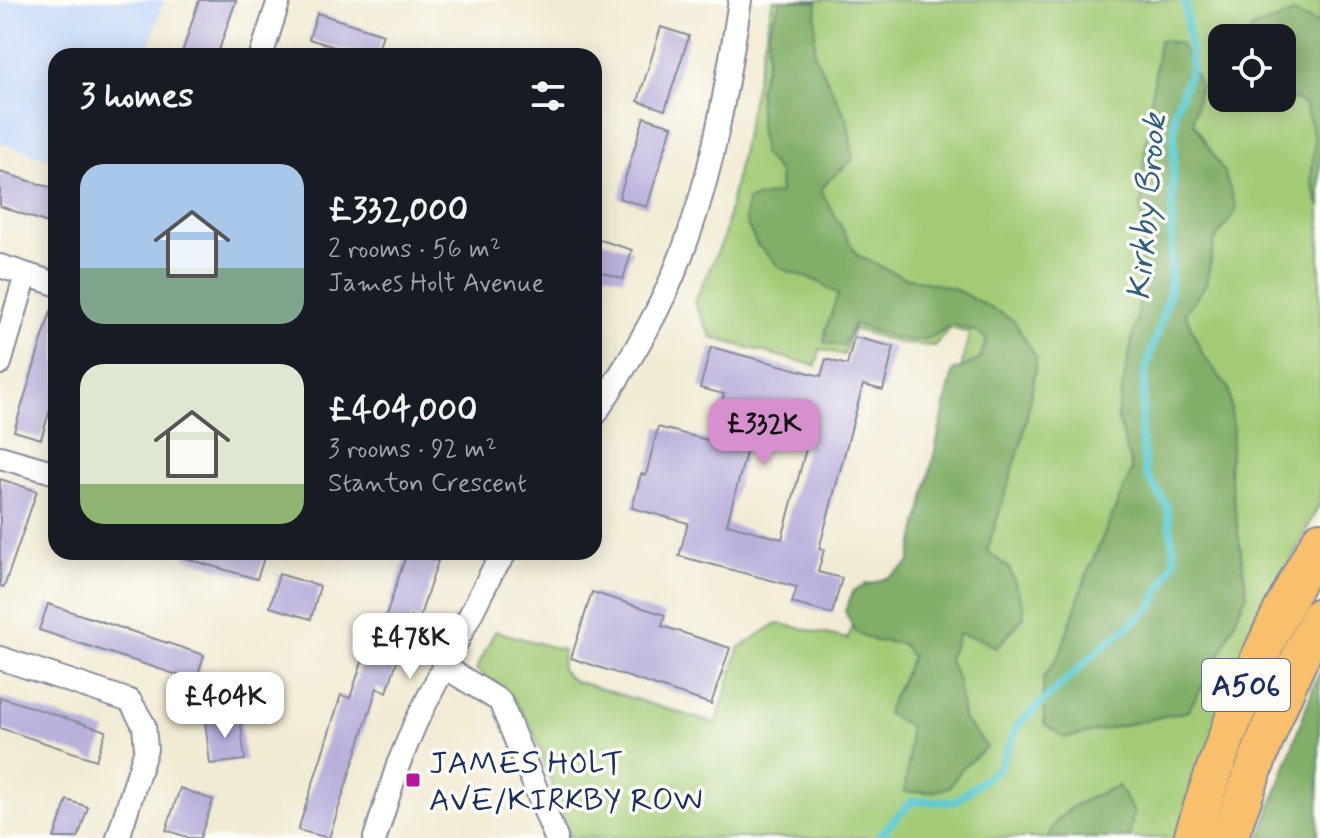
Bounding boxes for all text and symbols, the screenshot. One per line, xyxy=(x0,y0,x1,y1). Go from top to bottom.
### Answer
map controls xyxy=(1208,24,1296,112)
button: locate xyxy=(1208,24,1296,112)
text: 3 homes xyxy=(80,74,193,119)
icon: filters xyxy=(526,74,570,118)
water label: Kirkby Brook xyxy=(1117,110,1178,302)
text: £332,000 xyxy=(328,188,468,233)
icon: home xyxy=(144,196,240,292)
text: 2 rooms · 56 m² xyxy=(328,233,501,267)
text: James Holt Avenue xyxy=(328,267,544,301)
text: £404,000 xyxy=(328,388,477,433)
icon: home xyxy=(144,396,240,492)
pin: £332K xyxy=(708,399,820,467)
text: £332K xyxy=(727,408,801,442)
text: 3 rooms · 92 m² xyxy=(328,433,497,467)
text: Stanton Crescent xyxy=(328,467,527,501)
pin: £478K xyxy=(354,613,466,681)
text: £478K xyxy=(371,622,449,656)
road number: A506 xyxy=(1202,659,1290,711)
pin: £404K xyxy=(169,672,281,740)
text: £404K xyxy=(184,681,266,715)
place label: JAMES HOLT AVE/KIRKBY ROW xyxy=(429,743,703,822)
marker: JAMES HOLT AVE/KIRKBY ROW xyxy=(404,771,422,789)

